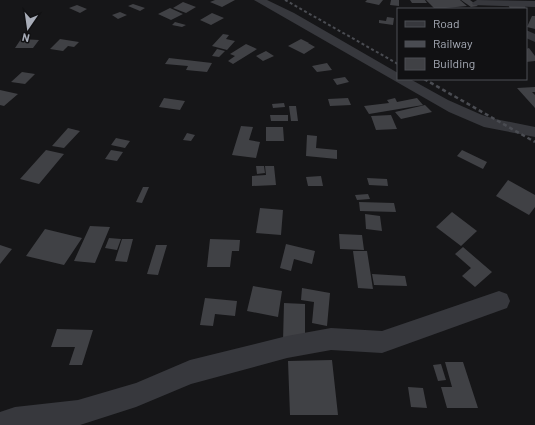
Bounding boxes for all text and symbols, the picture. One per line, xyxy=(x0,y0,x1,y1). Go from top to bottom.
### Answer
north arrow xyxy=(8,8,48,48)
legend xyxy=(397,8,527,80)
text: Road xyxy=(433,16,460,30)
text: N xyxy=(21,31,31,45)
text: Railway xyxy=(433,36,473,50)
text: Building xyxy=(433,56,475,70)

